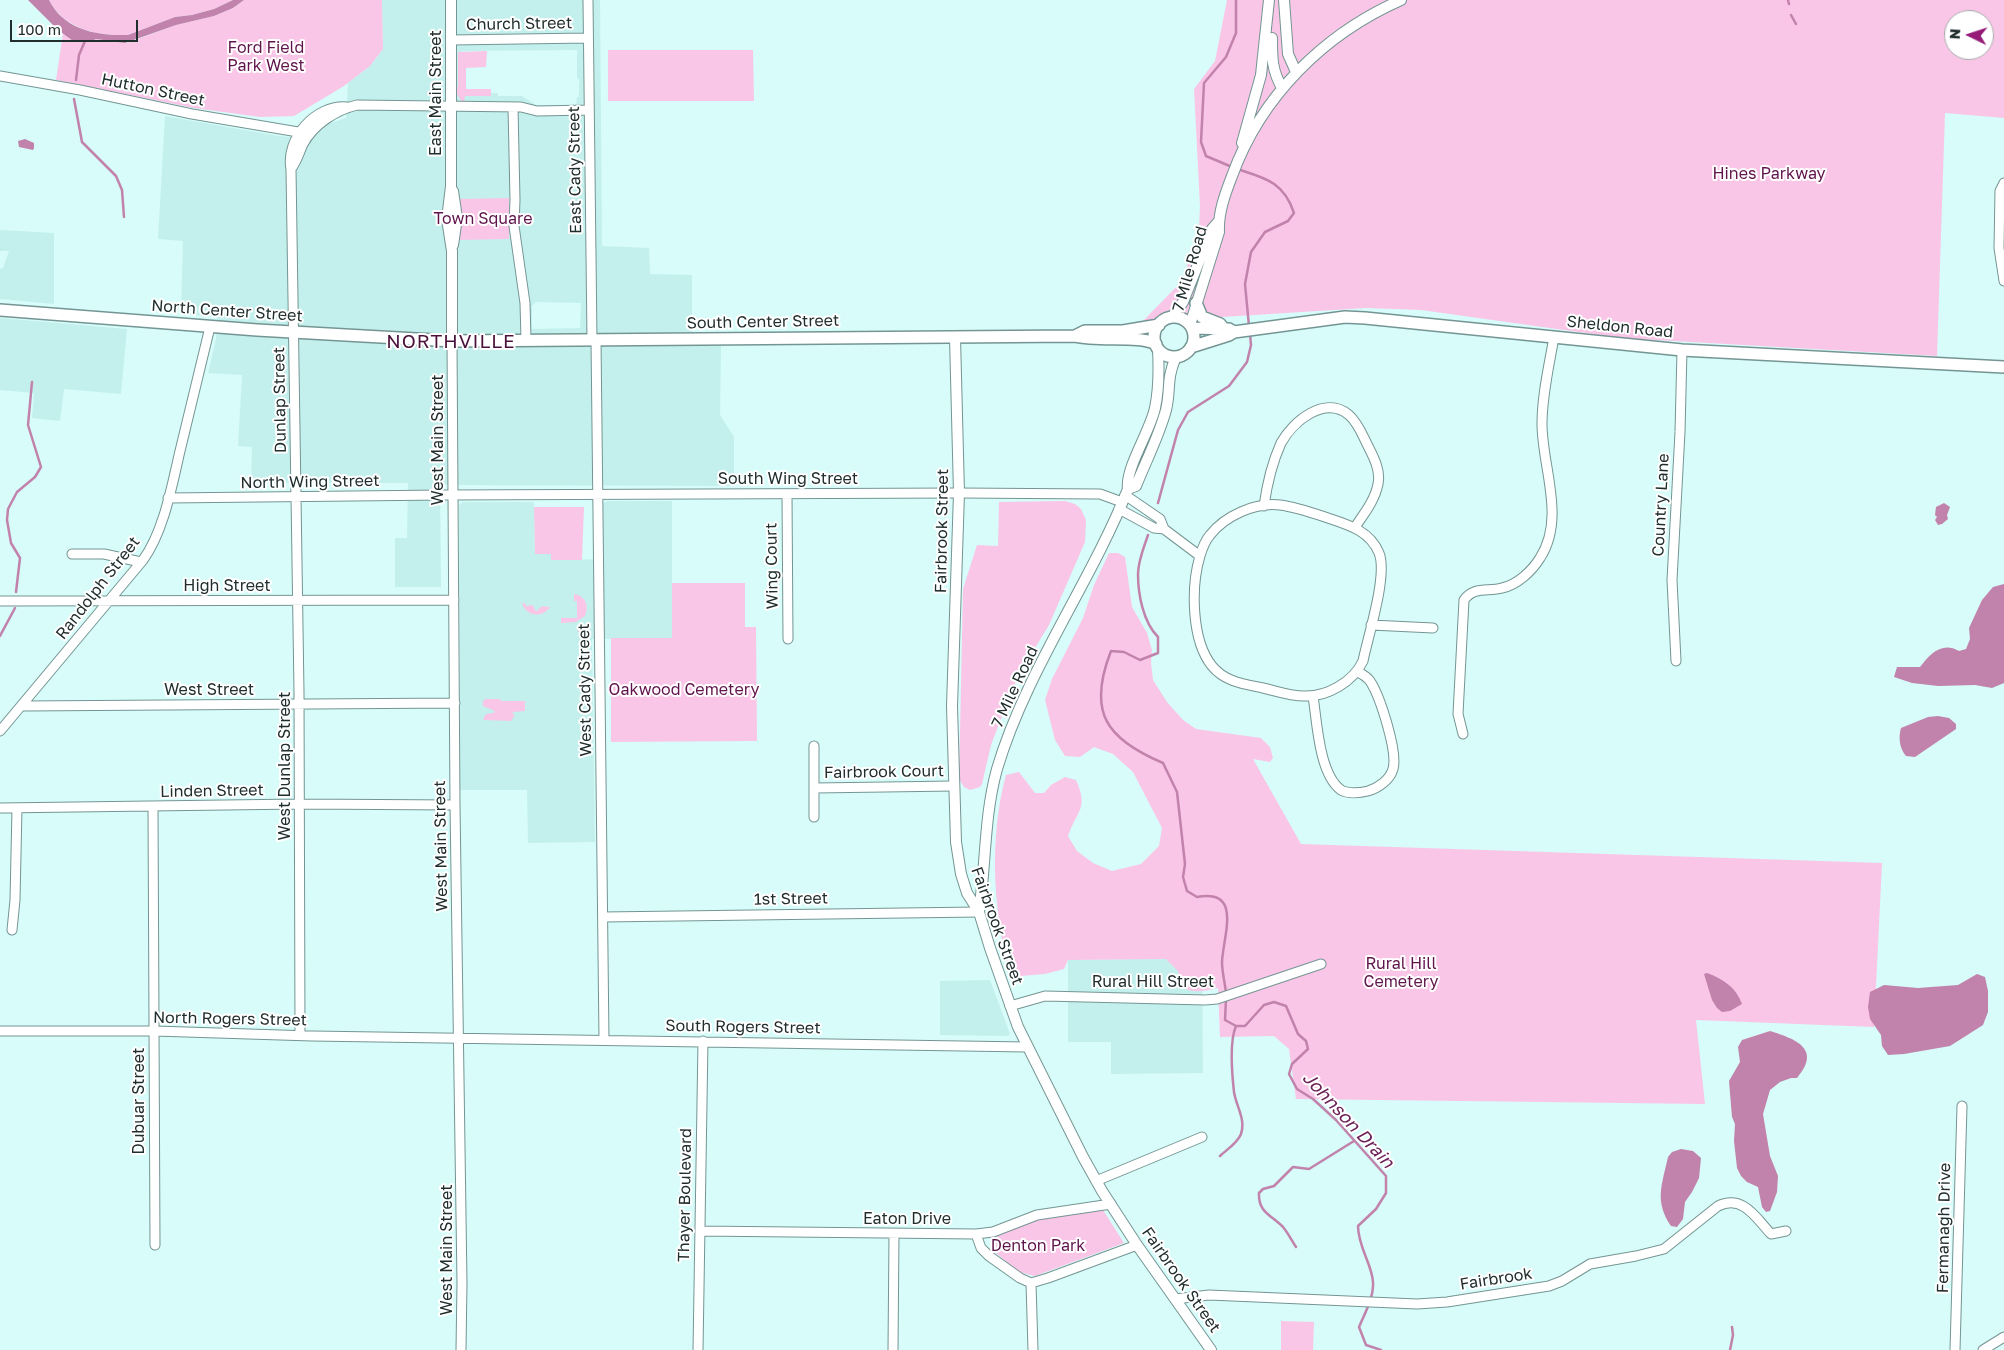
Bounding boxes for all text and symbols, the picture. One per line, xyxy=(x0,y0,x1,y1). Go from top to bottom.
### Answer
scale bar xyxy=(12,10,140,42)
north arrow xyxy=(1944,10,1994,60)
street label: Church Street xyxy=(466,13,572,35)
text: 100 m xyxy=(18,20,61,38)
text: N xyxy=(1946,28,1963,40)
street label: East Main Street xyxy=(426,30,446,156)
park label: Ford Field Park West xyxy=(227,38,305,76)
street label: Hutton Street xyxy=(100,70,206,110)
street label: East Cady Street xyxy=(564,106,586,234)
park label: Hines Parkway xyxy=(1712,164,1826,184)
park label: Town Square xyxy=(434,209,532,229)
street label: 7 Mile Road xyxy=(1169,224,1211,314)
street label: North Center Street xyxy=(151,296,303,326)
street label: South Center Street xyxy=(686,311,840,333)
street label: Sheldon Road xyxy=(1566,312,1674,342)
district label: NORTHVILLE xyxy=(385,331,517,353)
street label: Dunlap Street xyxy=(269,347,291,453)
street label: West Main Street xyxy=(428,374,448,506)
street label: Country Lane xyxy=(1649,453,1673,557)
street label: South Wing Street xyxy=(718,469,858,489)
street label: Fairbrook Street xyxy=(931,469,953,593)
street label: North Wing Street xyxy=(240,471,380,493)
street label: Wing Court xyxy=(762,523,782,609)
street label: Randolph Street xyxy=(52,533,144,643)
street label: High Street xyxy=(183,576,271,596)
street label: West Cady Street xyxy=(574,623,596,757)
street label: 7 Mile Road xyxy=(988,643,1042,731)
street label: West Street xyxy=(164,680,254,700)
park label: Oakwood Cemetery xyxy=(609,680,759,700)
street label: West Dunlap Street xyxy=(275,692,295,840)
street label: Fairbrook Court xyxy=(824,761,944,783)
street label: Linden Street xyxy=(160,780,264,802)
street label: West Main Street xyxy=(430,780,452,912)
street label: Fairbrook Street xyxy=(967,864,1027,988)
street label: 1st Street xyxy=(754,889,828,909)
park label: Rural Hill Cemetery xyxy=(1364,954,1438,992)
street label: Rural Hill Street xyxy=(1092,972,1214,992)
street label: North Rogers Street xyxy=(153,1008,307,1030)
street label: South Rogers Street xyxy=(665,1016,821,1038)
street label: Dubuar Street xyxy=(129,1047,149,1155)
water label: Johnson Drain xyxy=(1298,1067,1398,1173)
street label: Thayer Boulevard xyxy=(674,1128,696,1262)
street label: Fermanagh Drive xyxy=(1933,1163,1955,1293)
street label: West Main Street xyxy=(437,1184,457,1316)
street label: Eaton Drive xyxy=(863,1209,951,1229)
street label: Fairbrook Street xyxy=(1137,1224,1225,1336)
park label: Denton Park xyxy=(991,1236,1085,1256)
street label: Fairbrook xyxy=(1458,1264,1534,1294)

